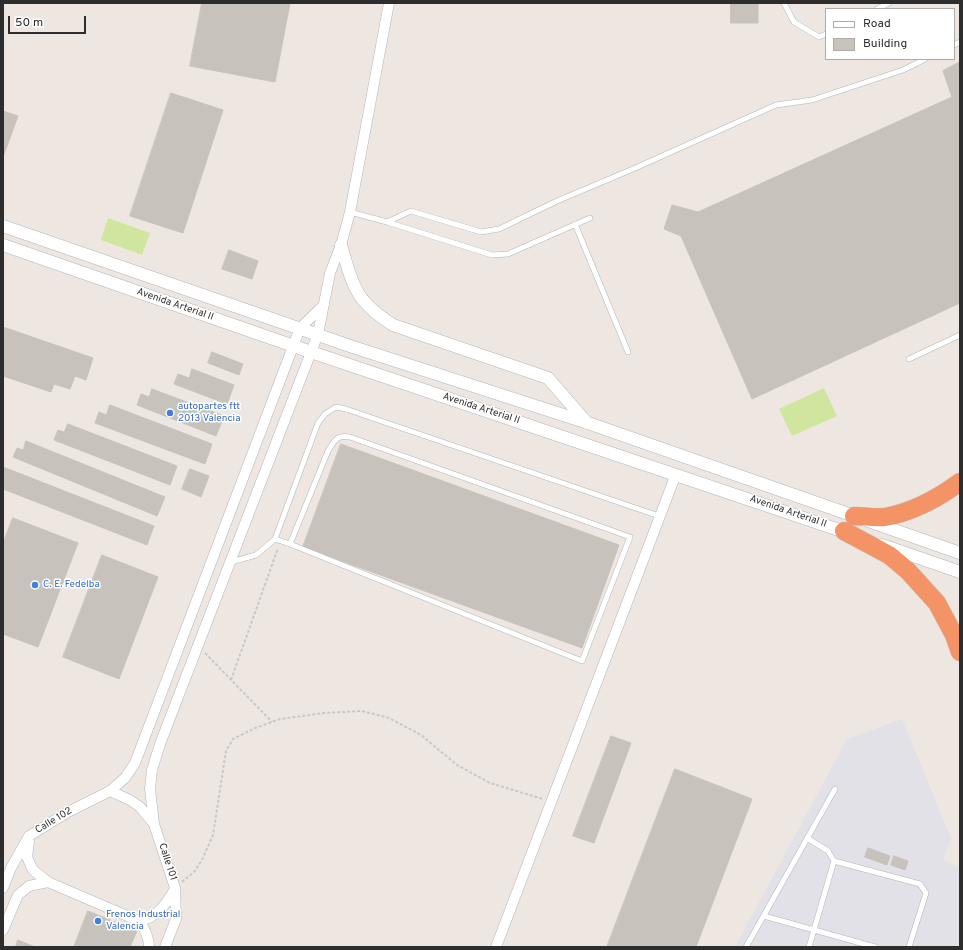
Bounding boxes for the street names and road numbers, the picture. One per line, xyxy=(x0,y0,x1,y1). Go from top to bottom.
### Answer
street label: Avenida Arterial II xyxy=(135,286,215,324)
street label: Avenida Arterial II xyxy=(441,391,521,427)
street label: Avenida Arterial II xyxy=(748,493,828,531)
street label: Calle 102 xyxy=(33,805,75,837)
street label: Calle 101 xyxy=(155,842,179,882)

